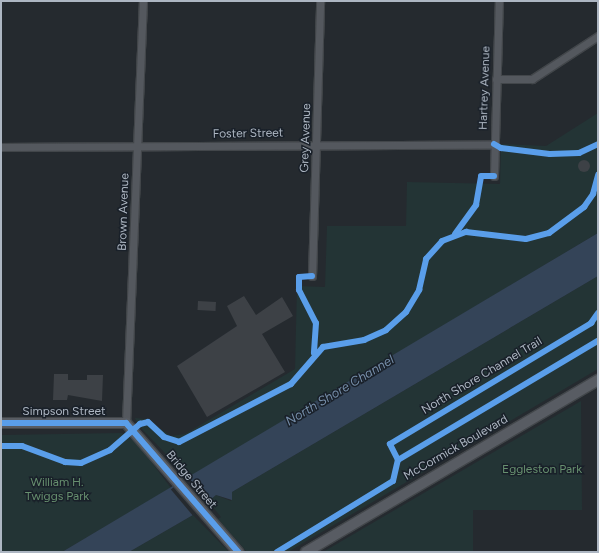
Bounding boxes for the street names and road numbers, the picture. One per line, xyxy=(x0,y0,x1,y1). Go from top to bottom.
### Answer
street label: Hartrey Avenue xyxy=(476,46,494,130)
street label: Grey Avenue xyxy=(298,103,314,173)
street label: Foster Street xyxy=(213,126,283,142)
street label: Brown Avenue xyxy=(115,173,133,251)
street label: North Shore Channel Trail xyxy=(419,334,545,418)
street label: Simpson Street xyxy=(22,405,106,419)
street label: McCormick Boulevard xyxy=(401,412,511,484)
street label: Bridge Street xyxy=(163,448,219,512)

